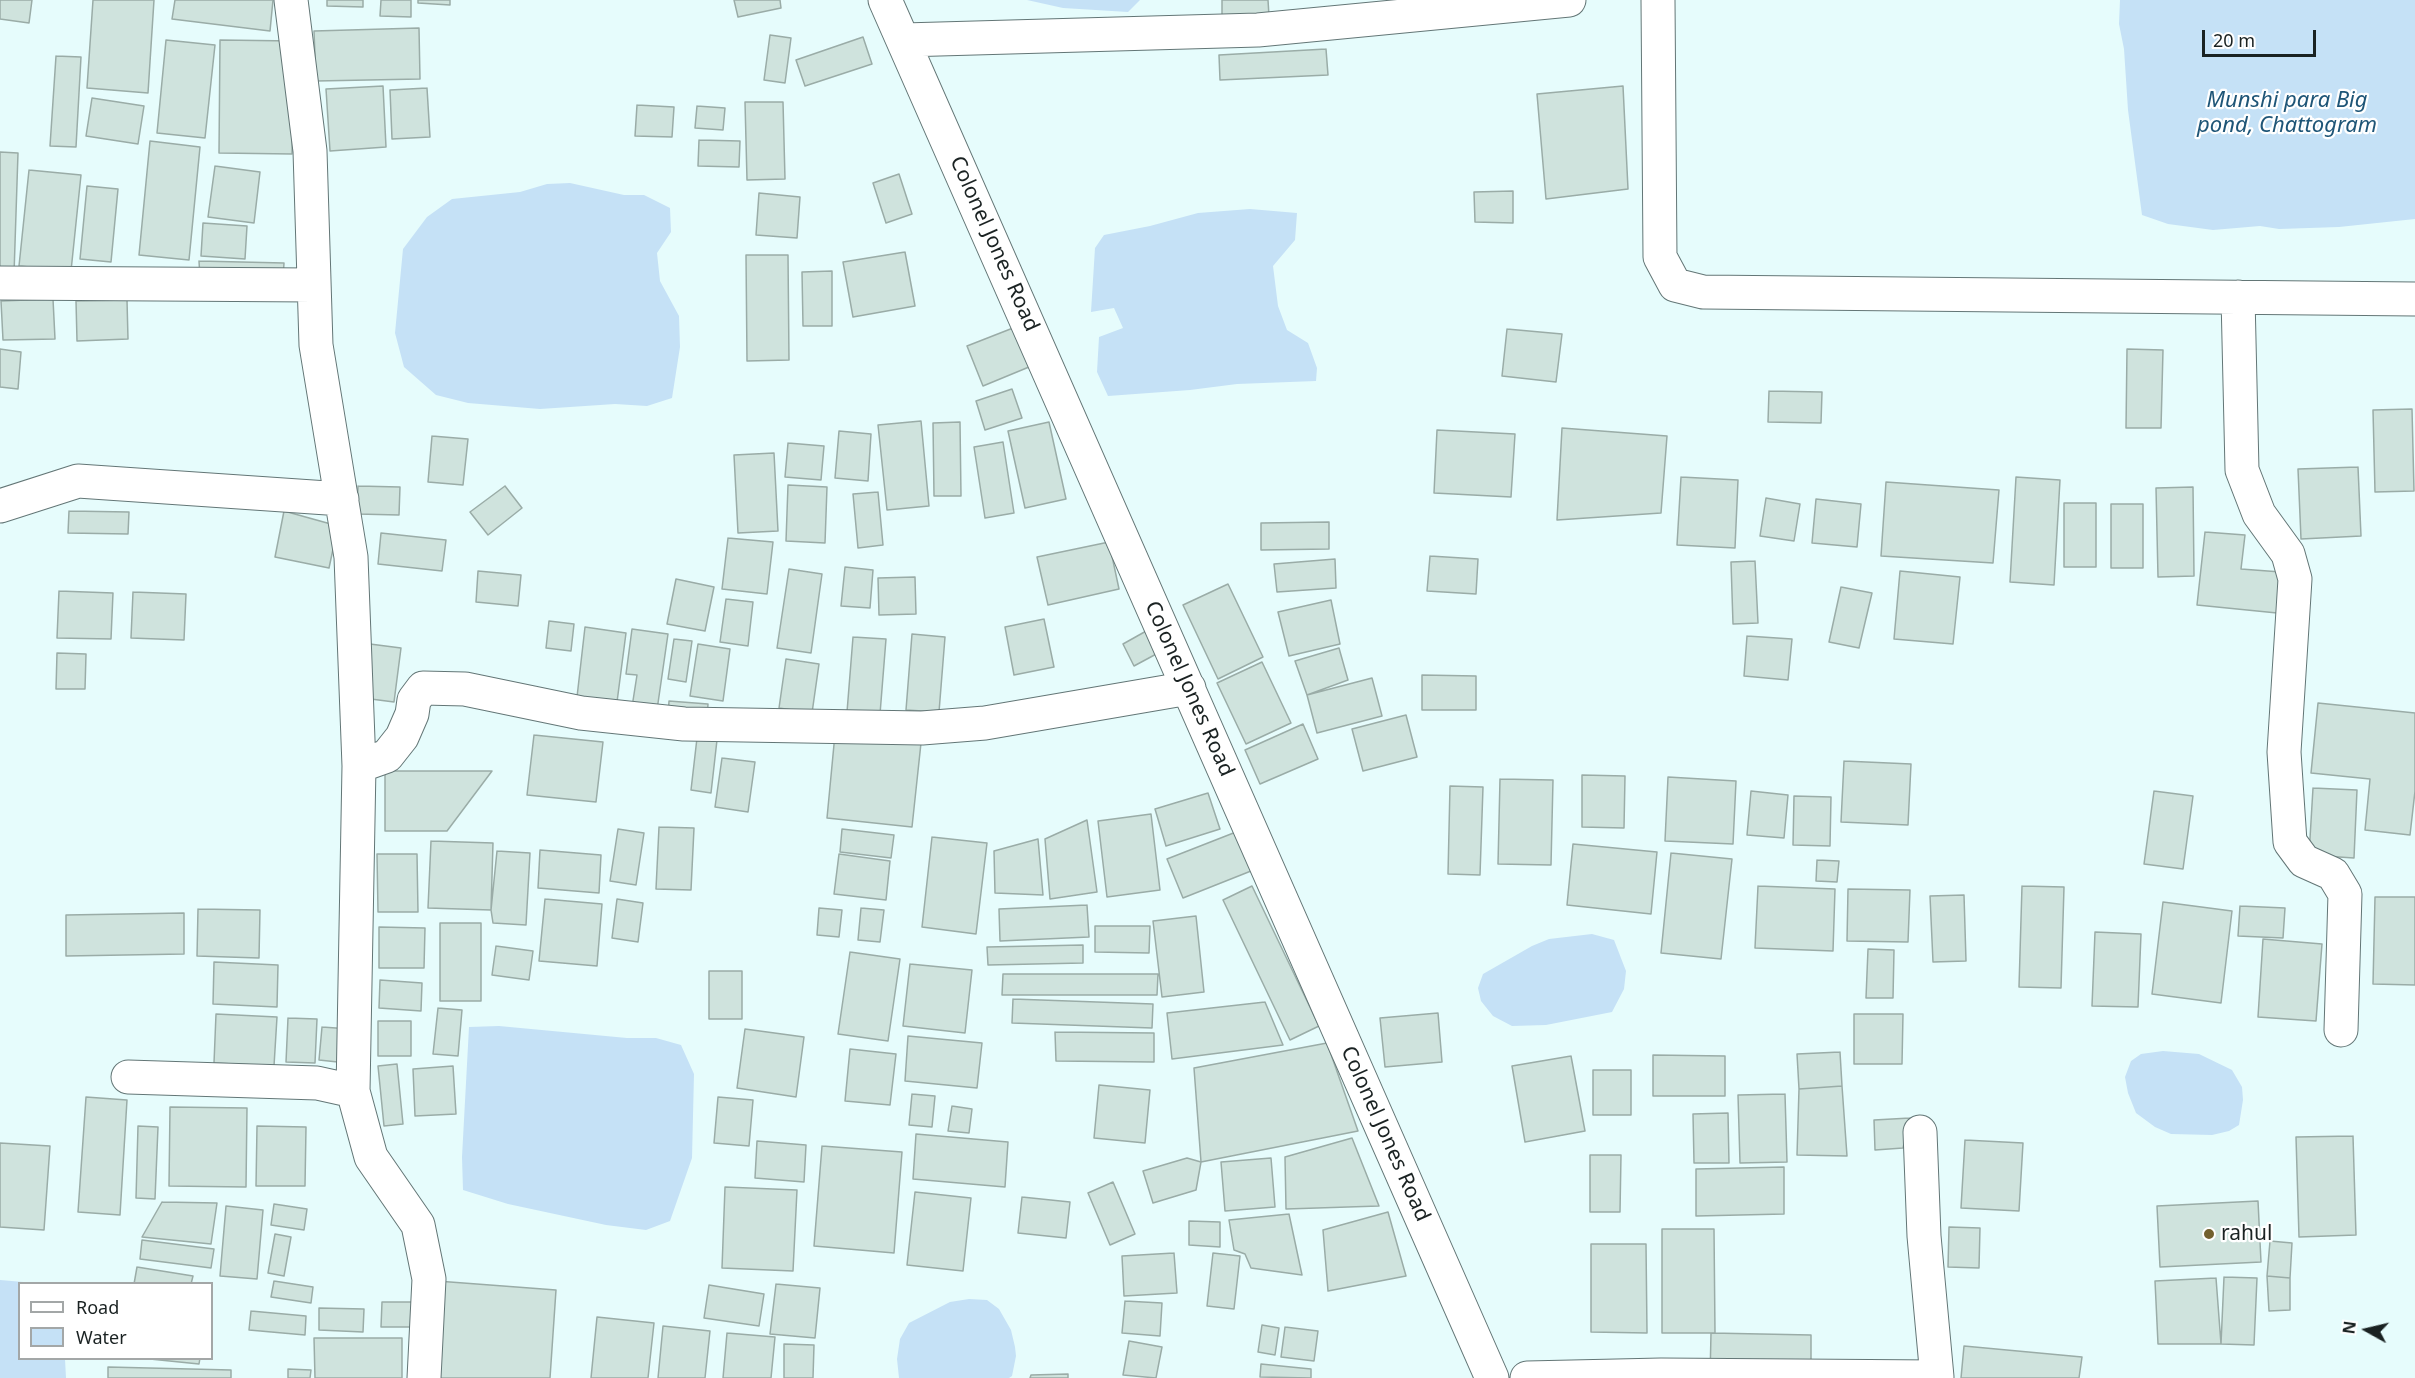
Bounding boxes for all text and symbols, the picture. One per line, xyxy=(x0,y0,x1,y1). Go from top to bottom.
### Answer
scale bar xyxy=(2205,18,2319,56)
text: 20 m xyxy=(2213,28,2255,52)
water label: Munshi para Big pond, Chattogram xyxy=(2197,88,2377,140)
street label: Colonel Jones Road xyxy=(944,153,1044,335)
street label: Colonel Jones Road xyxy=(1139,598,1239,780)
street label: Colonel Jones Road xyxy=(1335,1043,1435,1225)
place label: rahul xyxy=(2221,1221,2272,1247)
marker: rahul xyxy=(2202,1227,2216,1241)
legend xyxy=(18,1282,213,1360)
text: Road xyxy=(76,1295,119,1319)
north arrow xyxy=(2337,1300,2397,1360)
text: N xyxy=(2337,1320,2361,1335)
text: Water xyxy=(76,1325,127,1349)

